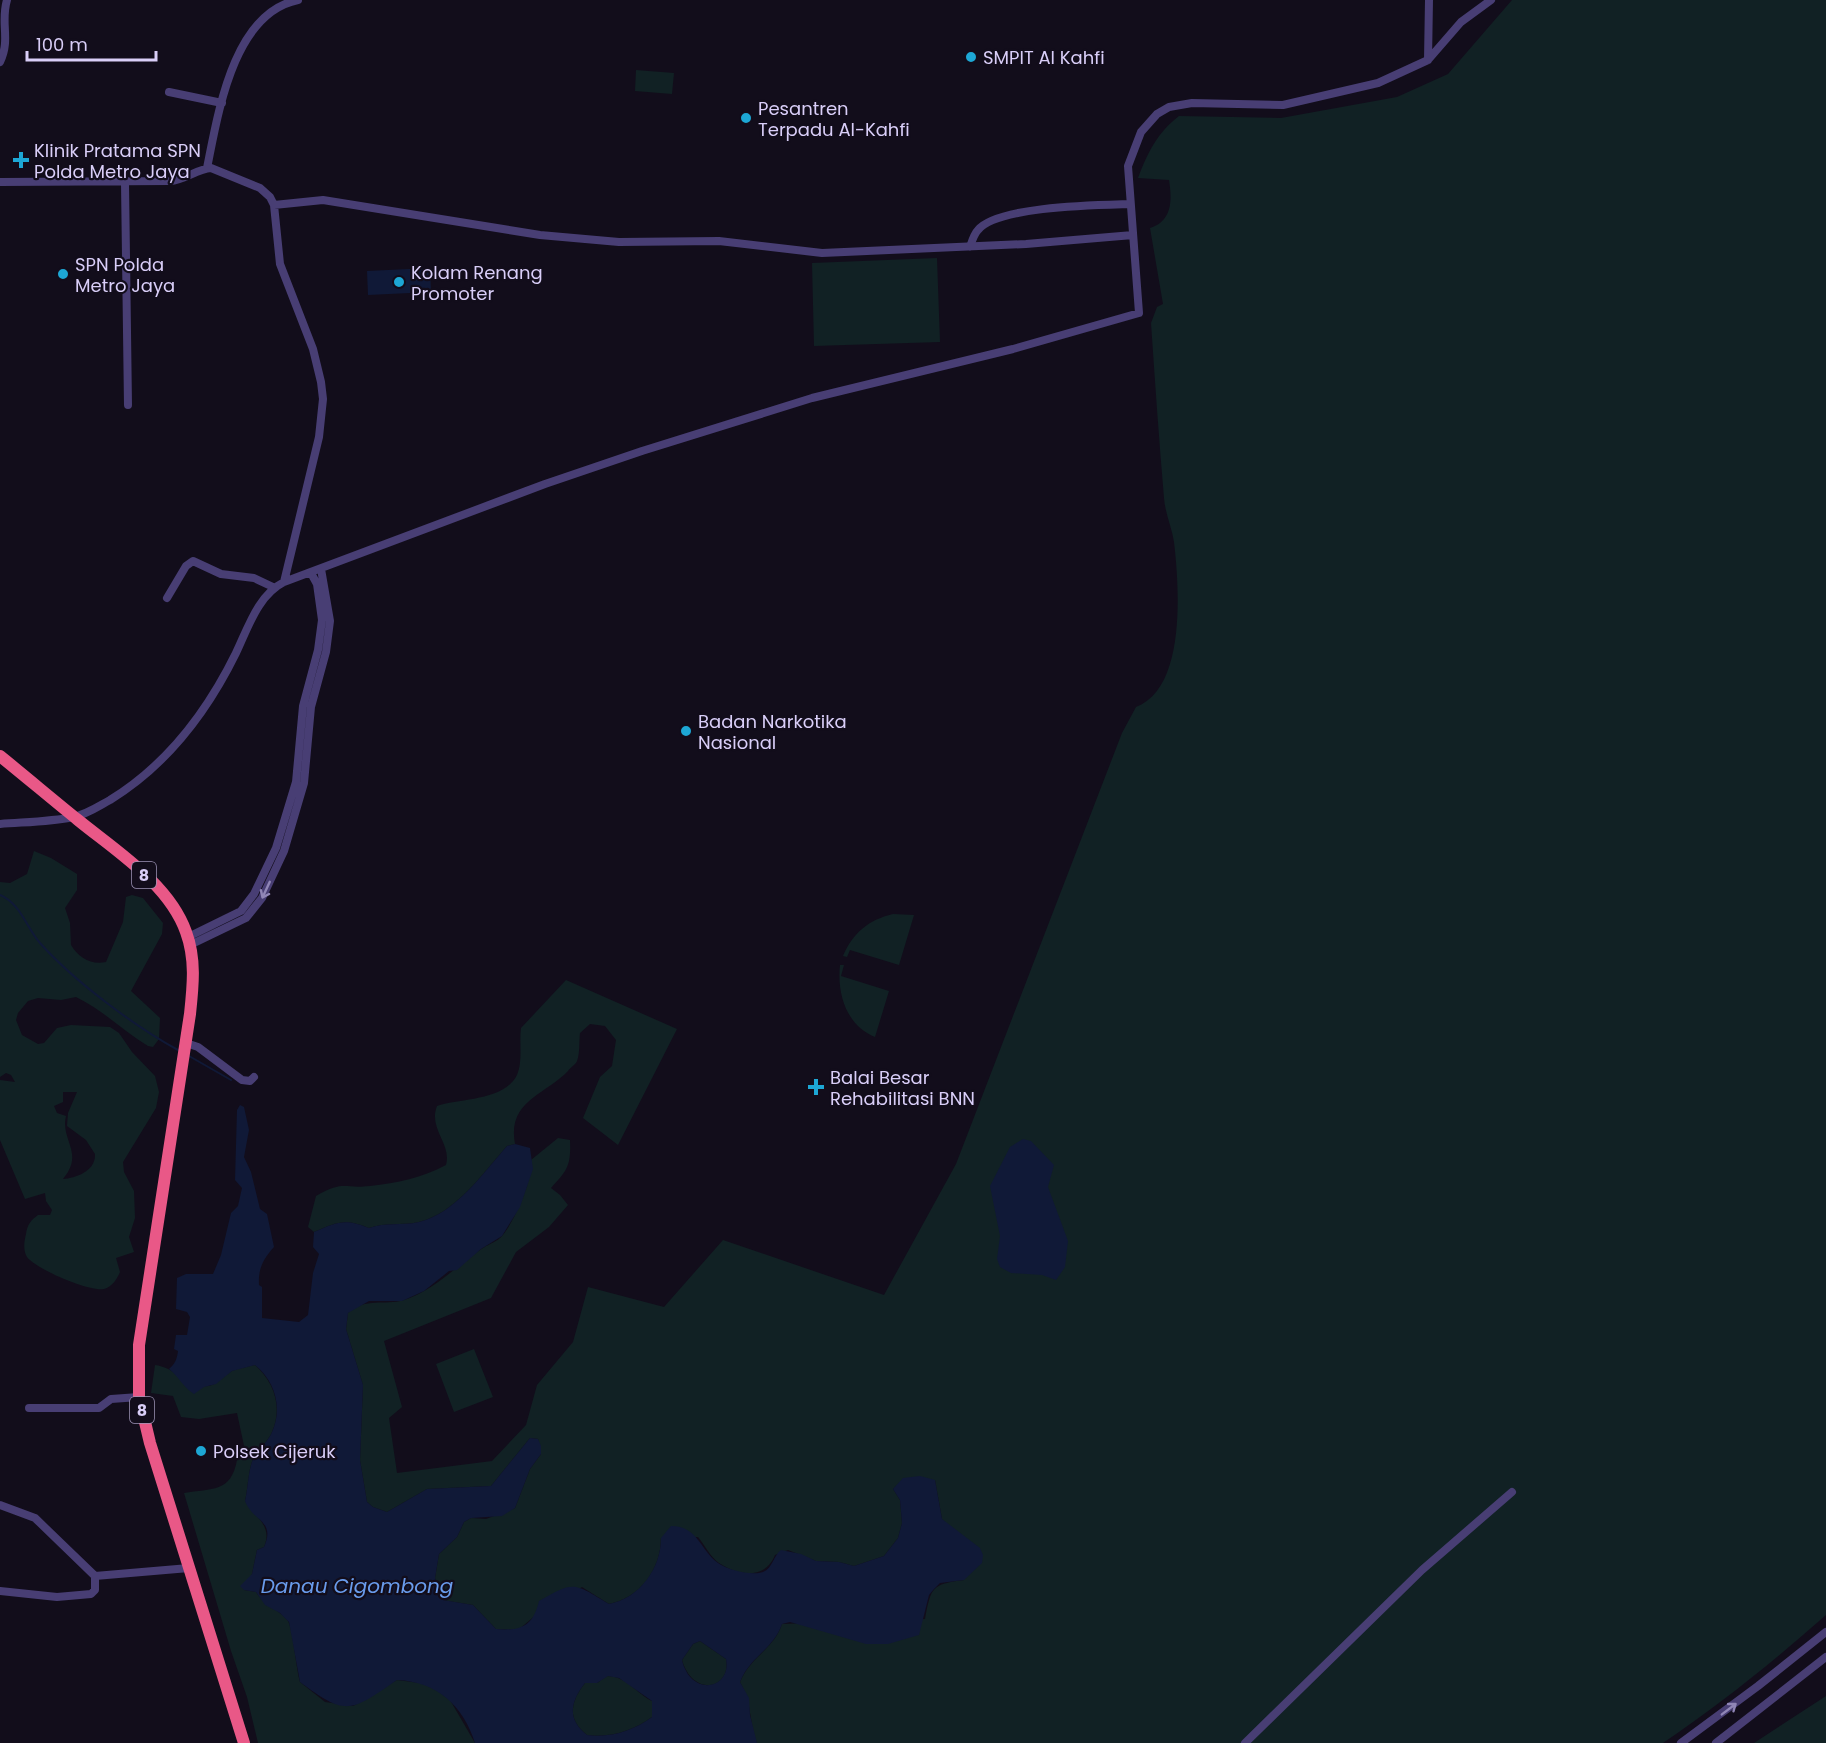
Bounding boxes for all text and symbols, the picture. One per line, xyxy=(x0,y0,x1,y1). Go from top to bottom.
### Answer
scale bar xyxy=(27,24,156,62)
text: 100 m xyxy=(36,32,88,57)
place label: SMPIT Al Kahfi xyxy=(983,45,1105,70)
marker: SMPIT Al Kahfi xyxy=(964,50,978,64)
place label: Pesantren Terpadu Al-Kahfi xyxy=(758,96,910,142)
marker: Pesantren Terpadu Al-Kahfi xyxy=(739,111,753,125)
place label: Klinik Pratama SPN Polda Metro Jaya xyxy=(34,138,201,184)
marker: Klinik Pratama SPN Polda Metro Jaya xyxy=(12,151,30,169)
place label: SPN Polda Metro Jaya xyxy=(75,252,175,298)
place label: Kolam Renang Promoter xyxy=(411,260,543,306)
marker: SPN Polda Metro Jaya xyxy=(56,267,70,281)
marker: Kolam Renang Promoter xyxy=(392,275,406,289)
place label: Badan Narkotika Nasional xyxy=(698,709,847,755)
marker: Badan Narkotika Nasional xyxy=(679,724,693,738)
road number: 8 xyxy=(132,862,156,888)
one-way arrow xyxy=(259,881,271,899)
place label: Balai Besar Rehabilitasi BNN xyxy=(830,1065,975,1111)
marker: Balai Besar Rehabilitasi BNN xyxy=(807,1078,825,1096)
road number: 8 xyxy=(130,1397,154,1423)
place label: Polsek Cijeruk xyxy=(213,1439,336,1464)
marker: Polsek Cijeruk xyxy=(194,1444,208,1458)
water label: Danau Cigombong xyxy=(261,1572,453,1600)
one-way arrow xyxy=(1720,1703,1736,1715)

